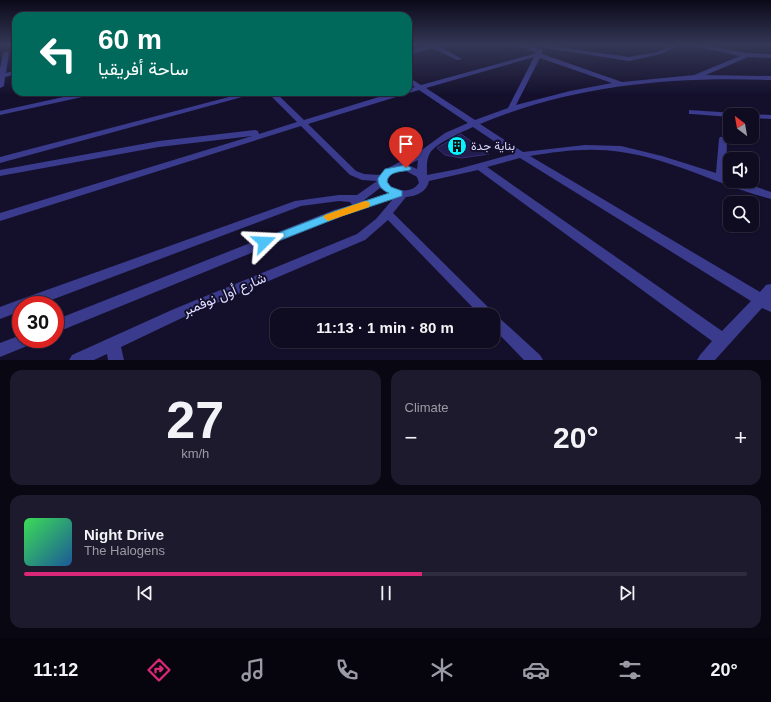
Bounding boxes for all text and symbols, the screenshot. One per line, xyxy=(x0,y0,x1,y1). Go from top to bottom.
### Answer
text: 60 m xyxy=(98,24,162,55)
icon: left xyxy=(32,28,84,80)
text: ساحة أفريقيا xyxy=(98,59,188,79)
north arrow xyxy=(723,108,759,144)
map controls xyxy=(723,108,759,232)
pin xyxy=(389,127,423,168)
icon: arrive xyxy=(395,133,417,155)
building icon: بناية جدة xyxy=(446,135,468,157)
place label: بناية جدة xyxy=(471,139,515,153)
button: sound xyxy=(723,152,759,188)
button: search xyxy=(723,196,759,232)
position arrow xyxy=(243,221,285,263)
street label: شارع أول نوفمبر xyxy=(179,269,269,322)
speed limit sign: 30 xyxy=(12,296,64,348)
text: 11:13 · 1 min · 80 m xyxy=(316,319,454,336)
text: 27 xyxy=(166,391,224,449)
text: Climate xyxy=(405,400,449,415)
text: 20° xyxy=(553,421,598,454)
text: − xyxy=(405,425,417,450)
text: + xyxy=(734,425,747,450)
text: km/h xyxy=(181,446,209,461)
text: Night Drive xyxy=(84,526,164,543)
text: The Halogens xyxy=(84,543,165,558)
icon: previous xyxy=(134,582,156,604)
icon: pause xyxy=(375,582,397,604)
icon: next xyxy=(616,582,638,604)
icon: directions xyxy=(145,656,173,684)
icon: music xyxy=(239,656,267,684)
icon: phone xyxy=(333,656,361,684)
icon: climate xyxy=(428,656,456,684)
icon: car xyxy=(522,656,550,684)
icon: filters xyxy=(616,656,644,684)
text: 11:12 xyxy=(33,660,78,680)
text: 20° xyxy=(711,660,738,680)

